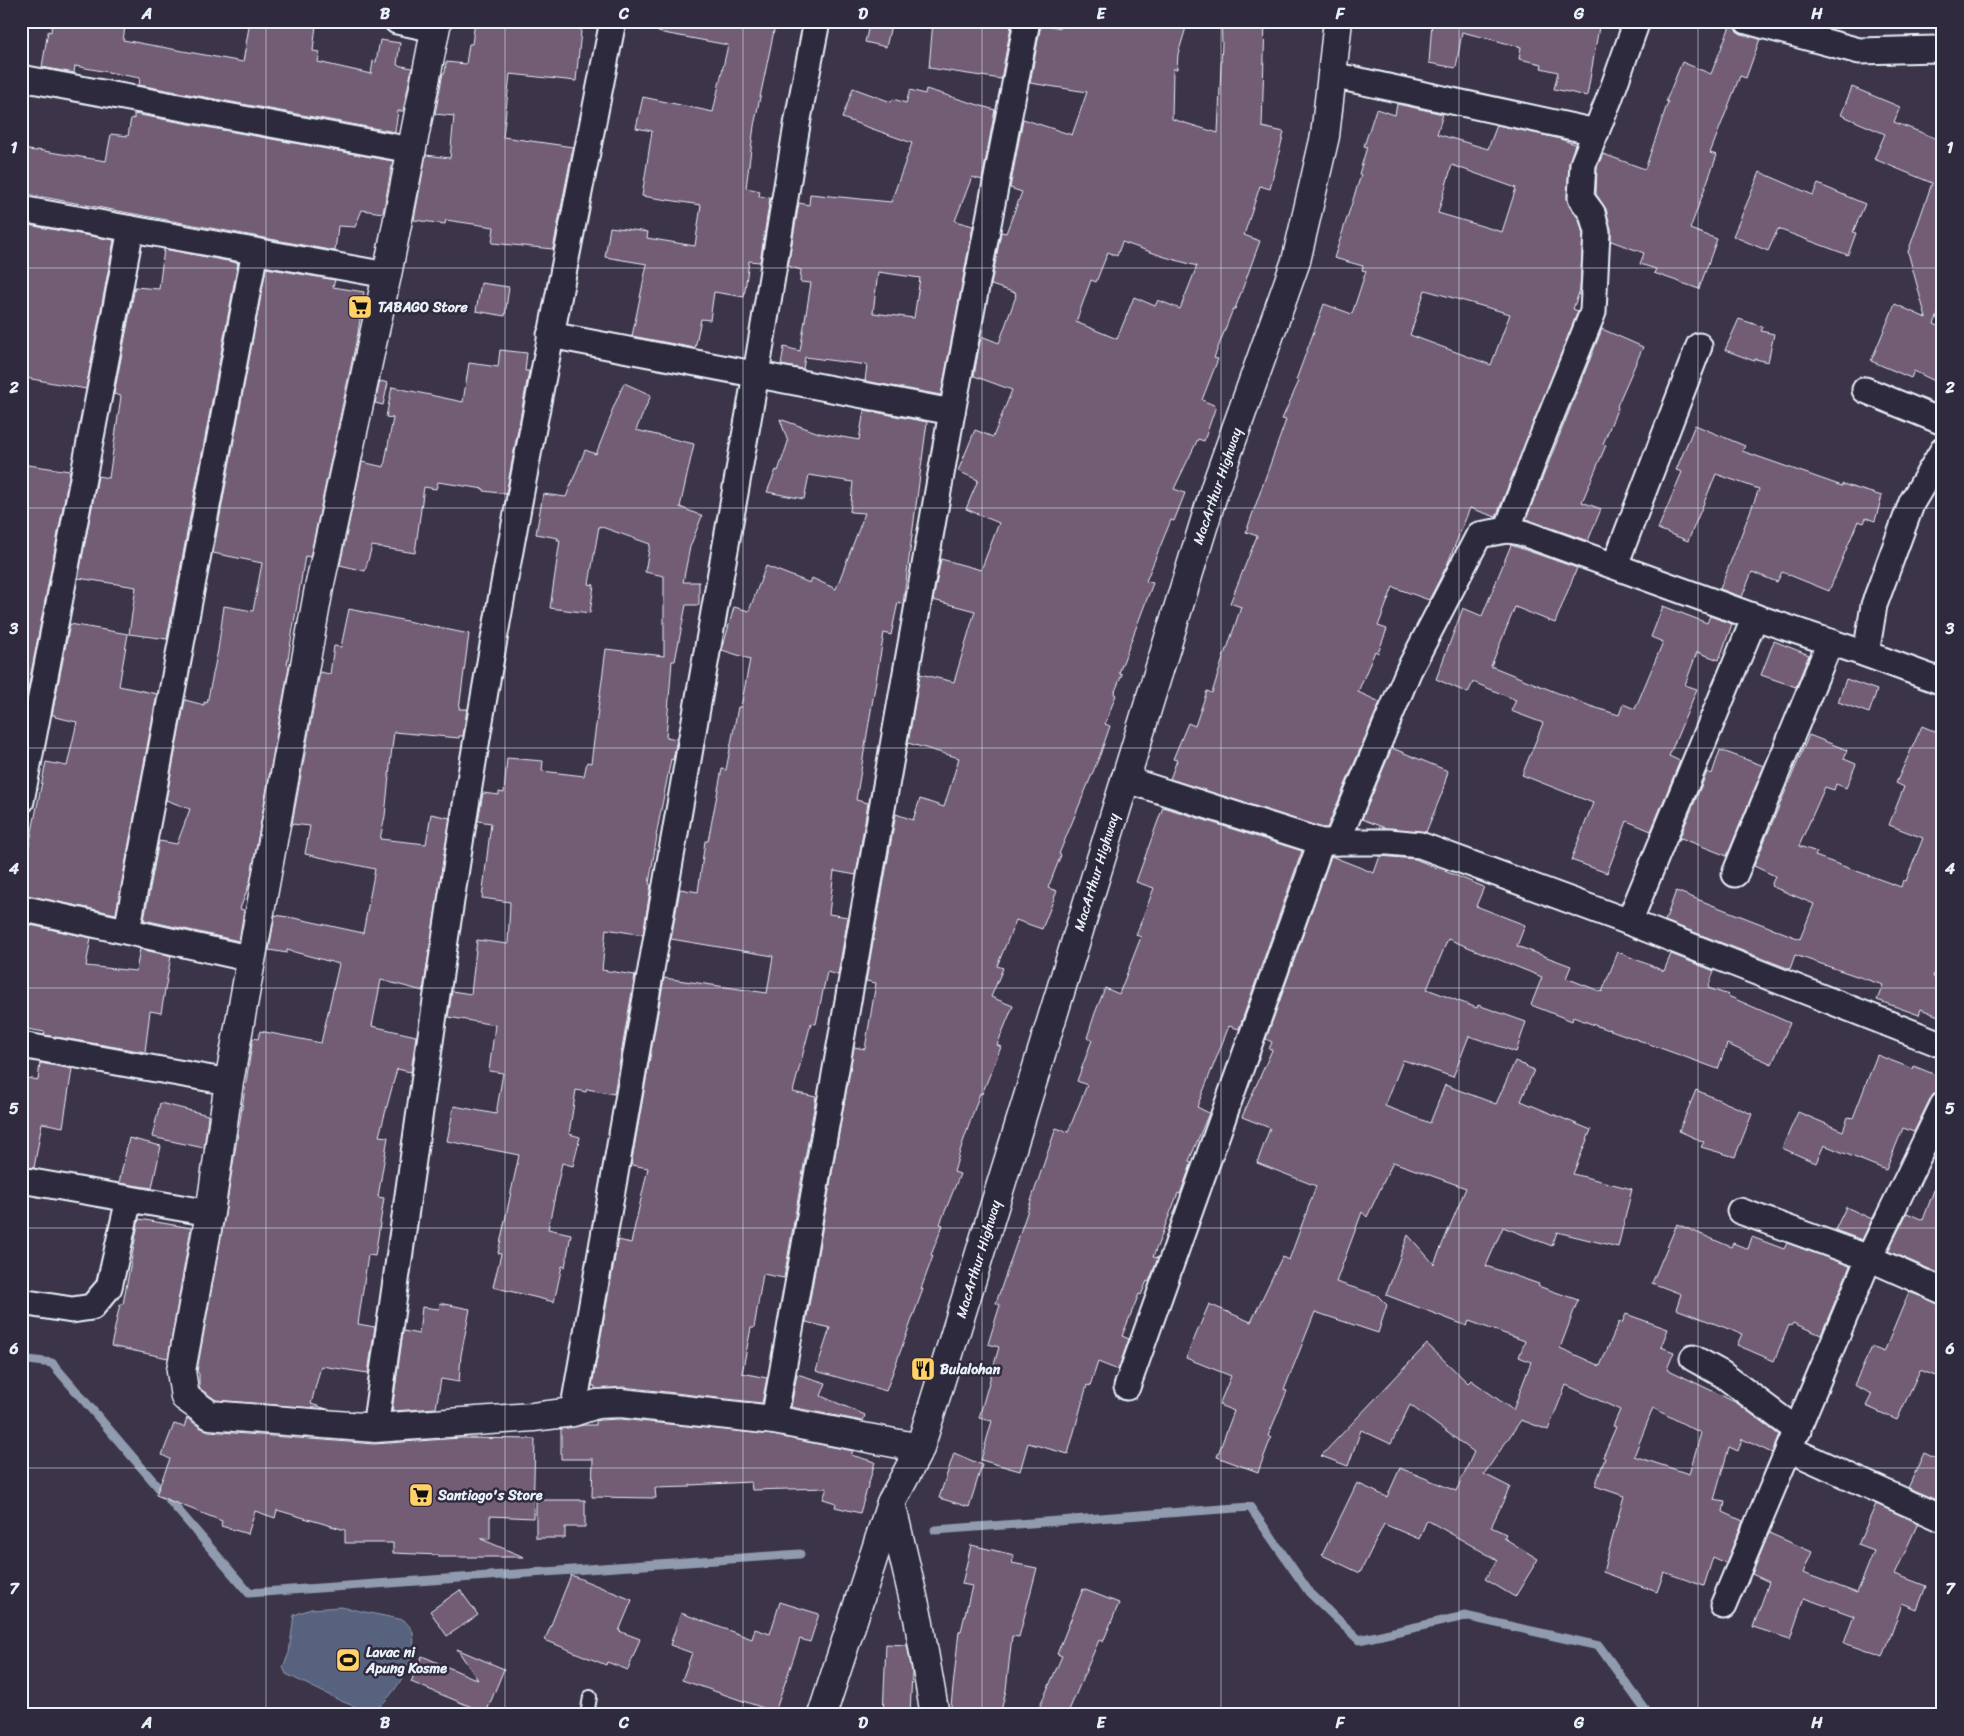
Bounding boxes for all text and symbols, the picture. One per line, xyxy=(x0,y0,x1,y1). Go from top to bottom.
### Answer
text: A xyxy=(141,0,152,28)
text: B xyxy=(380,0,391,28)
text: C xyxy=(618,0,630,28)
text: D xyxy=(858,0,868,28)
text: E xyxy=(1097,0,1107,28)
text: F xyxy=(1335,0,1346,28)
text: G xyxy=(1573,0,1585,28)
text: H xyxy=(1810,0,1823,28)
text: 1 xyxy=(11,133,18,162)
text: 1 xyxy=(1947,133,1954,162)
supermarket icon: TABAGO Store xyxy=(347,294,373,320)
place label: TABAGO Store xyxy=(378,295,469,320)
text: 2 xyxy=(8,373,19,402)
text: 2 xyxy=(1944,373,1955,402)
street label: MacArthur Highway xyxy=(1186,424,1249,548)
text: 3 xyxy=(9,614,19,643)
text: 3 xyxy=(1945,614,1955,643)
street label: MacArthur Highway xyxy=(1067,809,1127,934)
text: 4 xyxy=(8,854,19,883)
text: 4 xyxy=(1944,854,1955,883)
text: 5 xyxy=(9,1094,19,1123)
text: 5 xyxy=(1945,1094,1955,1123)
street label: MacArthur Highway xyxy=(949,1196,1009,1321)
text: 6 xyxy=(8,1334,19,1363)
text: 6 xyxy=(1944,1334,1955,1363)
restaurant icon: Bulalohan xyxy=(910,1356,936,1382)
place label: Bulalohan xyxy=(940,1357,1001,1382)
supermarket icon: Santiago's Store xyxy=(408,1482,434,1508)
place label: Santiago's Store xyxy=(437,1483,543,1508)
text: 7 xyxy=(9,1574,20,1603)
text: 7 xyxy=(1945,1574,1956,1603)
place label: Lavac ni Apung Kosme xyxy=(365,1640,447,1681)
sports icon: Lavac ni Apung Kosme xyxy=(335,1647,361,1673)
text: A xyxy=(141,1708,152,1736)
text: B xyxy=(380,1708,391,1736)
text: C xyxy=(618,1708,630,1736)
text: D xyxy=(858,1708,868,1736)
text: E xyxy=(1097,1708,1107,1736)
text: F xyxy=(1335,1708,1346,1736)
text: G xyxy=(1573,1708,1585,1736)
text: H xyxy=(1810,1708,1823,1736)

